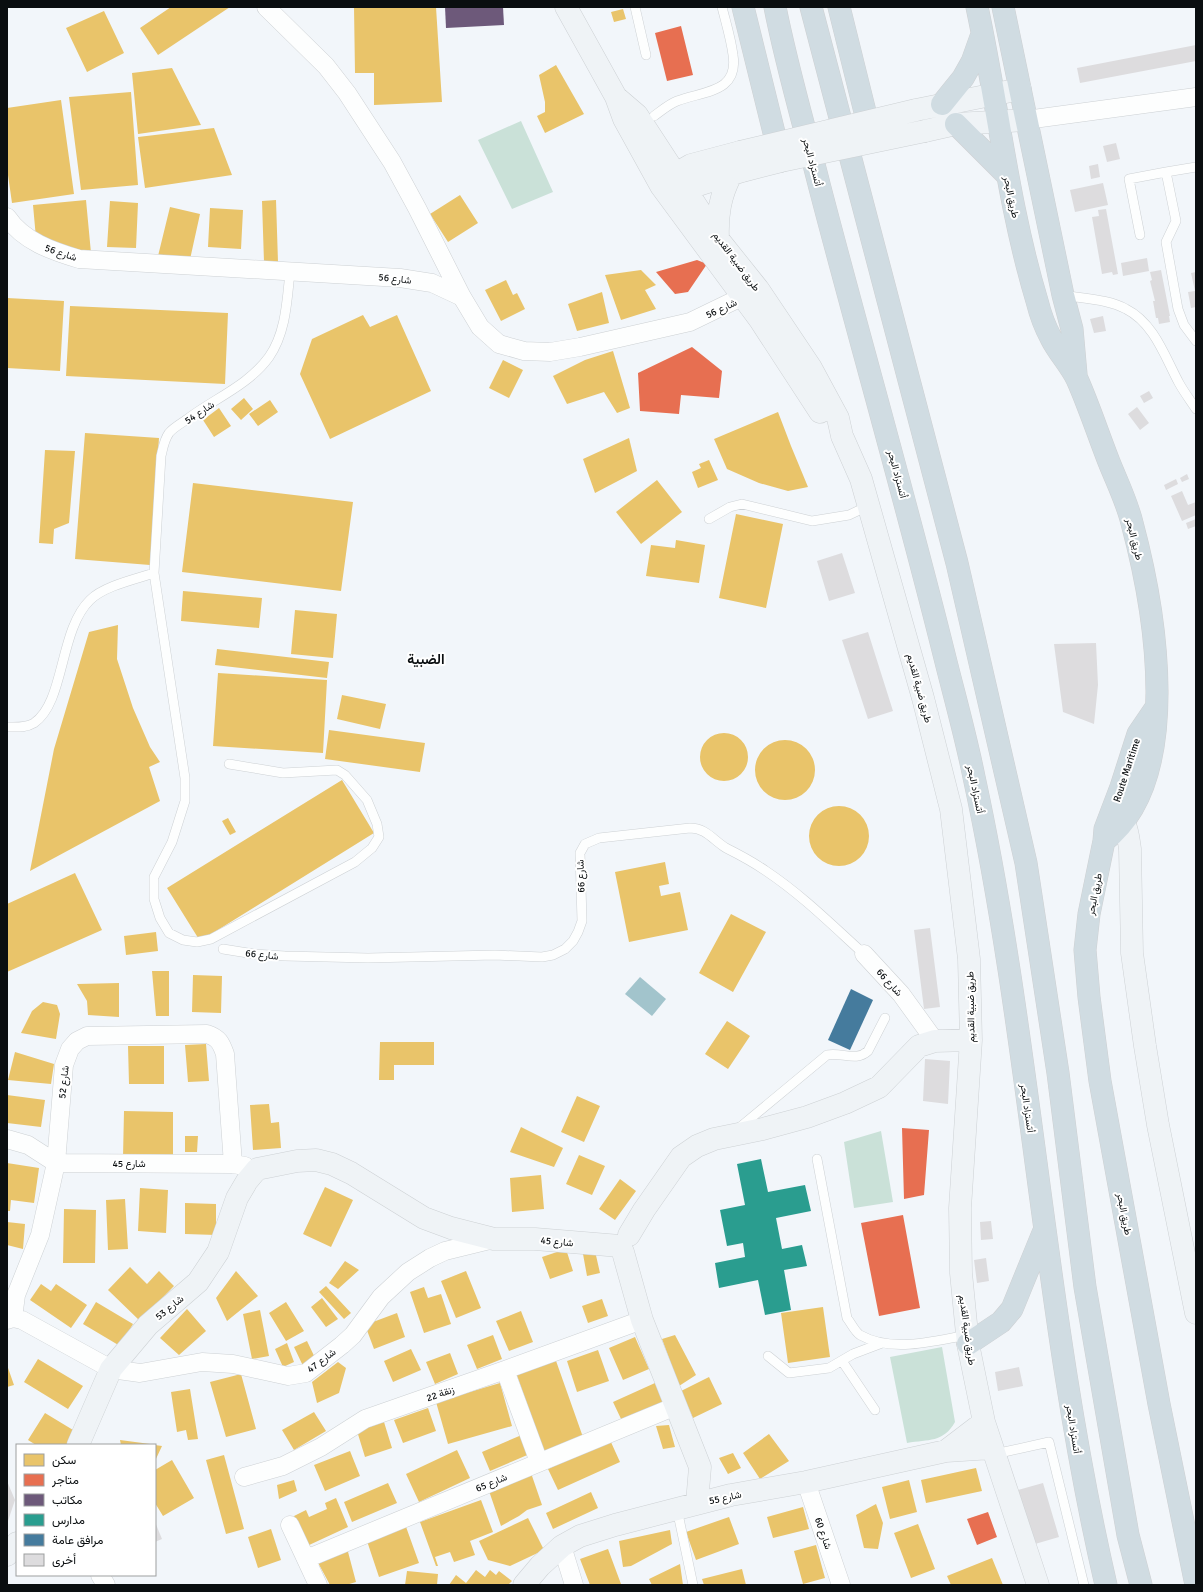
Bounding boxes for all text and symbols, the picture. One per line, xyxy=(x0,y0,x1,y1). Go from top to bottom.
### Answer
street label: أتستراد البحر xyxy=(800,136,824,188)
street label: طريق البحر xyxy=(1001,174,1021,220)
street label: طريق ضبية القديم xyxy=(710,230,763,294)
street label: شارع 56 xyxy=(43,242,78,264)
street label: شارع 56 xyxy=(378,271,412,287)
street label: شارع 56 xyxy=(704,296,739,321)
street label: شارع 54 xyxy=(182,399,217,427)
street label: أتستراد البحر xyxy=(885,448,909,500)
street label: طريق البحر xyxy=(1123,516,1145,562)
district label: الضبية xyxy=(407,651,445,668)
street label: طريق ضبية القديم xyxy=(904,652,934,725)
street label: Route Maritime xyxy=(1111,737,1143,804)
street label: أتستراد البحر xyxy=(964,763,986,815)
street label: شارع 66 xyxy=(574,859,588,893)
street label: طريق البحر xyxy=(1085,872,1105,917)
street label: شارع 66 xyxy=(245,947,279,963)
street label: شارع 66 xyxy=(874,966,905,999)
street label: طريق ضبية القديم xyxy=(964,971,978,1043)
street label: شارع 52 xyxy=(56,1065,72,1099)
street label: أتستراد البحر xyxy=(1018,1082,1036,1134)
street label: شارع 45 xyxy=(112,1158,146,1170)
street label: طريق البحر xyxy=(1114,1191,1134,1237)
street label: شارع 45 xyxy=(540,1235,574,1249)
street label: شارع 53 xyxy=(153,1293,186,1323)
street label: طريق ضبية القديم xyxy=(956,1294,978,1367)
street label: شارع 47 xyxy=(305,1346,339,1376)
street label: زنقة 22 xyxy=(425,1384,456,1404)
street label: أتستراد البحر xyxy=(1063,1403,1083,1455)
legend xyxy=(16,1444,156,1576)
text: سكن xyxy=(52,1453,76,1468)
street label: شارع 65 xyxy=(474,1471,509,1495)
text: متاجر xyxy=(51,1473,79,1488)
street label: شارع 55 xyxy=(708,1489,743,1507)
text: مكاتب xyxy=(52,1493,83,1508)
text: مدارس xyxy=(52,1513,85,1528)
street label: شارع 60 xyxy=(812,1516,834,1551)
text: مرافق عامة xyxy=(52,1533,103,1548)
text: أخرى xyxy=(52,1553,76,1568)

